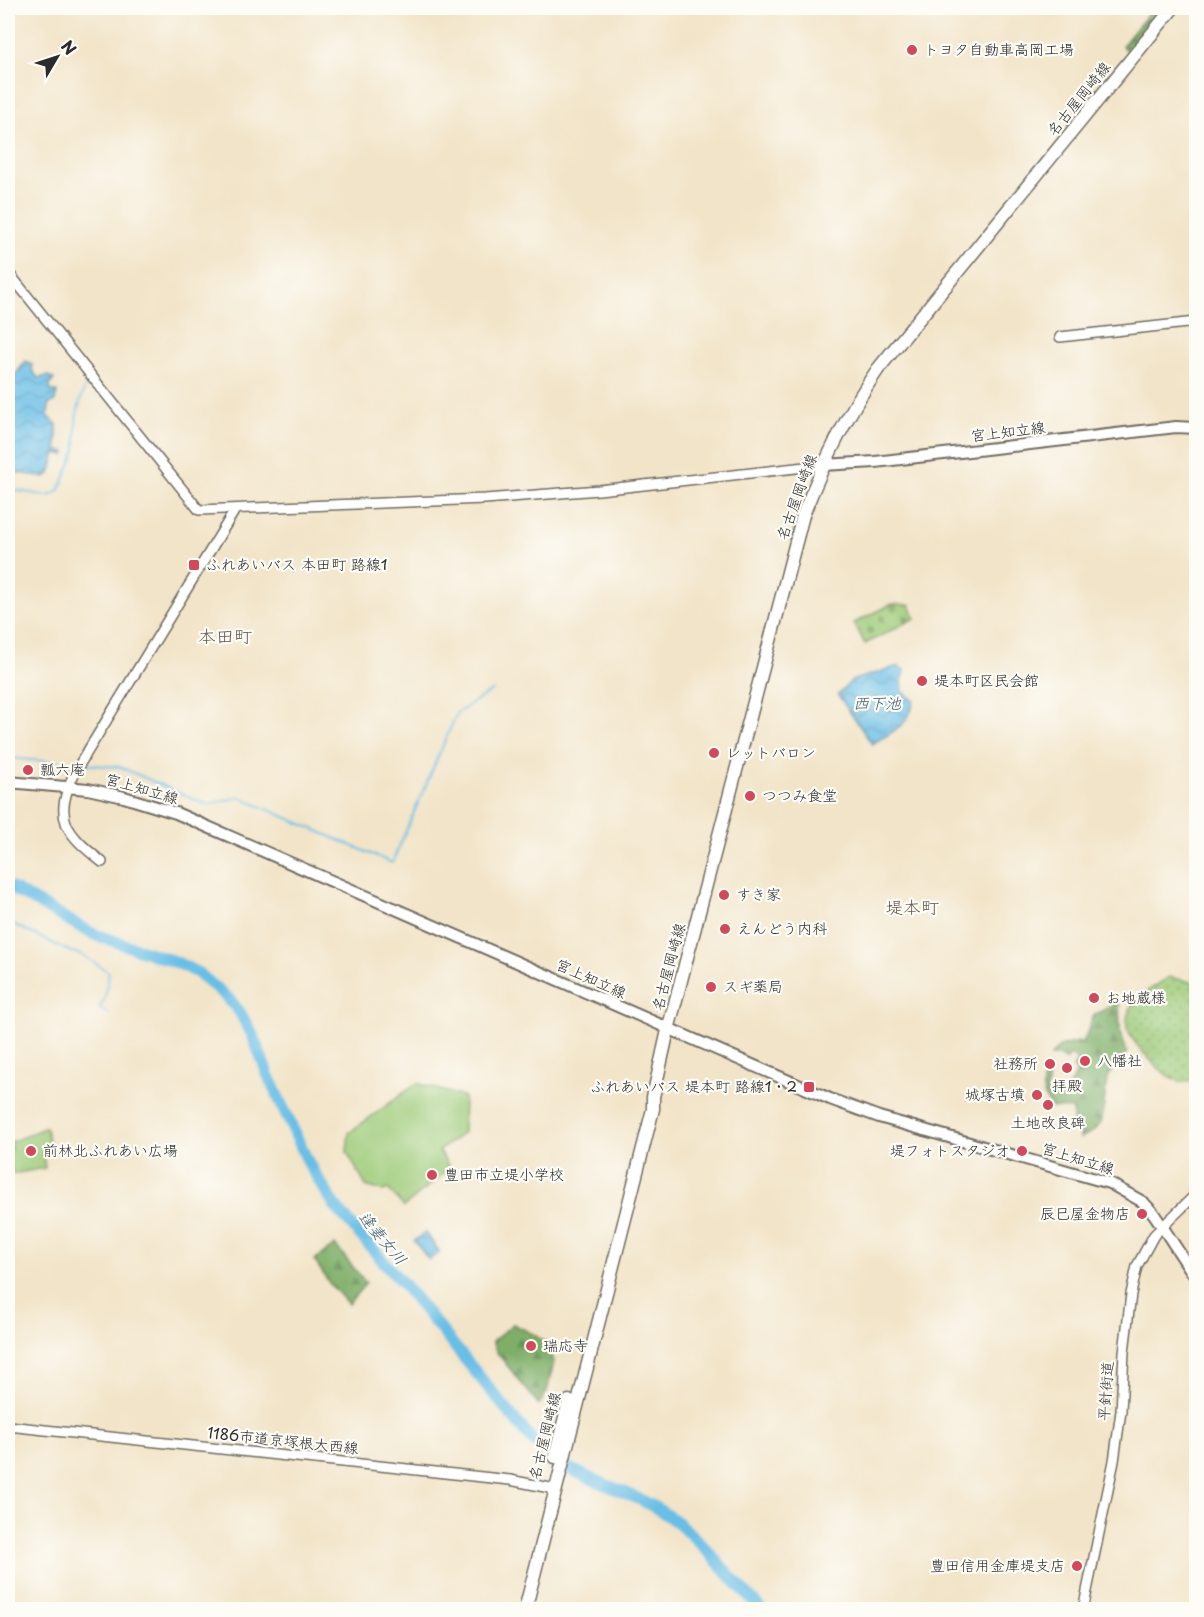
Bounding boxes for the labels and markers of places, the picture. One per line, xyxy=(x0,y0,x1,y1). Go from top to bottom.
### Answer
place label: トヨタ自動車高岡工場 xyxy=(924,37,1074,60)
marker: トヨタ自動車高岡工場 xyxy=(905,43,919,57)
place label: ふれあいバス 本田町 路線1 xyxy=(206,552,388,575)
marker: ふれあいバス 本田町 路線1 xyxy=(187,558,201,572)
place label: 堤本町区民会館 xyxy=(934,668,1039,691)
marker: 堤本町区民会館 xyxy=(915,674,929,688)
place label: レットバロン xyxy=(726,740,816,763)
marker: レットバロン xyxy=(707,746,721,760)
place label: 瓢六庵 xyxy=(40,757,85,780)
marker: 瓢六庵 xyxy=(21,763,35,777)
place label: つつみ食堂 xyxy=(762,783,837,806)
marker: つつみ食堂 xyxy=(743,789,757,803)
place label: すき家 xyxy=(736,882,781,905)
marker: すき家 xyxy=(717,888,731,902)
place label: えんどう内科 xyxy=(737,916,827,939)
marker: えんどう内科 xyxy=(718,922,732,936)
place label: スギ薬局 xyxy=(723,974,783,997)
marker: スギ薬局 xyxy=(704,980,718,994)
place label: お地蔵様 xyxy=(1106,985,1166,1008)
marker: お地蔵様 xyxy=(1087,991,1101,1005)
place label: 八幡社 xyxy=(1097,1048,1142,1071)
place label: 社務所 xyxy=(993,1051,1038,1074)
marker: 八幡社 xyxy=(1078,1054,1092,1068)
marker: 社務所 xyxy=(1043,1057,1057,1071)
marker: 拝殿 xyxy=(1060,1061,1074,1075)
place label: 拝殿 xyxy=(1052,1073,1082,1096)
place label: ふれあいバス 堤本町 路線1・2 xyxy=(590,1074,797,1097)
marker: ふれあいバス 堤本町 路線1・2 xyxy=(802,1080,816,1094)
place label: 城塚古墳 xyxy=(965,1082,1025,1105)
marker: 城塚古墳 xyxy=(1030,1088,1044,1102)
marker: 土地改良碑 xyxy=(1041,1098,1055,1112)
place label: 土地改良碑 xyxy=(1010,1110,1086,1133)
place label: 前林北ふれあい広場 xyxy=(43,1138,178,1161)
place label: 堤フォトスタジオ xyxy=(890,1138,1010,1161)
marker: 前林北ふれあい広場 xyxy=(24,1144,38,1158)
marker: 堤フォトスタジオ xyxy=(1015,1144,1029,1158)
place label: 豊田市立堤小学校 xyxy=(444,1162,564,1185)
marker: 豊田市立堤小学校 xyxy=(425,1168,439,1182)
place label: 辰巳屋金物店 xyxy=(1040,1201,1130,1224)
marker: 辰巳屋金物店 xyxy=(1135,1207,1149,1221)
place label: 瑞応寺 xyxy=(543,1333,588,1356)
marker: 瑞応寺 xyxy=(524,1339,538,1353)
place label: 豊田信用金庫堤支店 xyxy=(930,1553,1065,1576)
marker: 豊田信用金庫堤支店 xyxy=(1070,1559,1084,1573)

